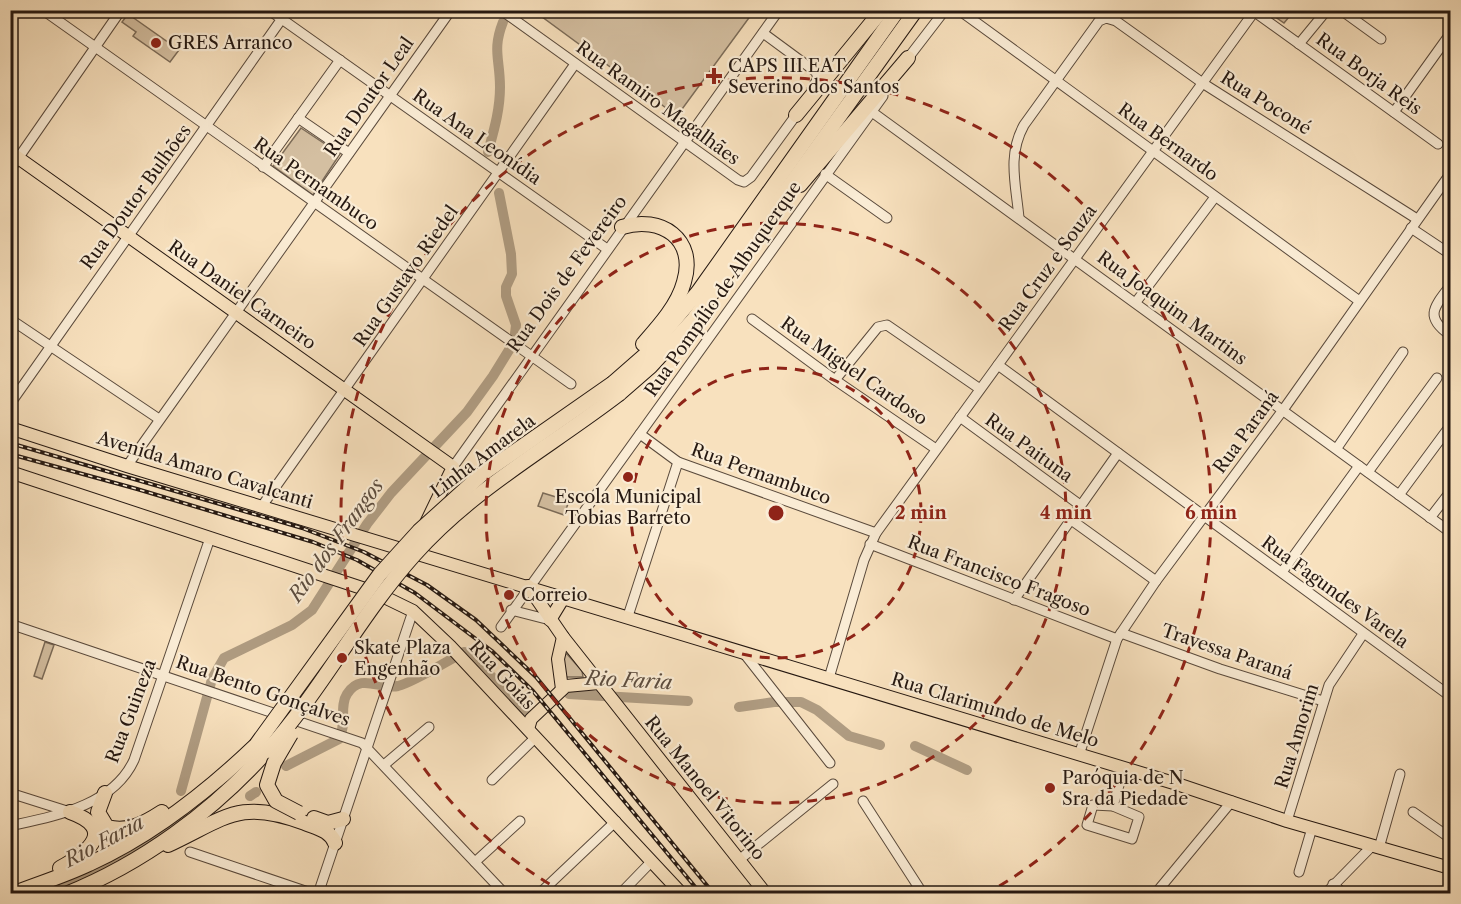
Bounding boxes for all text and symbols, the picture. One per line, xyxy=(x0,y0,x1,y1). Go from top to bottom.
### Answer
street label: Rua Borja Reis xyxy=(1312,28,1426,120)
place label: GRES Arranco xyxy=(168,32,293,54)
street label: Rua Doutor Leal xyxy=(320,33,418,161)
marker: GRES Arranco xyxy=(149,36,163,50)
street label: Rua Ramiro Magalhães xyxy=(572,36,744,170)
place label: CAPS III EAT Severino dos Santos xyxy=(728,55,899,98)
street label: Rua Poconé xyxy=(1217,66,1315,140)
marker: CAPS III EAT Severino dos Santos xyxy=(705,67,723,85)
street label: Rua Ana Leonídia xyxy=(408,84,546,190)
street label: Rua Bernardo xyxy=(1114,98,1222,186)
street label: Rua Doutor Bulhões xyxy=(76,120,196,274)
street label: Rua Pernambuco xyxy=(249,133,383,235)
street label: Rua Pompílio de Albuquerque xyxy=(640,177,806,401)
street label: Rua Dois de Fevereiro xyxy=(502,191,632,357)
street label: Rua Cruz e Souza xyxy=(995,200,1102,336)
street label: Rua Gustavo Riedel xyxy=(349,201,463,351)
street label: Rua Daniel Carneiro xyxy=(164,236,320,354)
street label: Rua Joaquim Martins xyxy=(1093,246,1251,370)
street label: Rua Miguel Cardoso xyxy=(776,312,932,430)
street label: Rua Paraná xyxy=(1209,386,1284,478)
street label: Linha Amarela xyxy=(426,409,540,502)
street label: Rua Paituna xyxy=(981,409,1078,488)
street label: Avenida Amaro Cavalcanti xyxy=(94,426,316,513)
street label: Rua Pernambuco xyxy=(688,438,834,510)
marker: Escola Municipal Tobias Barreto xyxy=(621,470,635,484)
water label: Rio dos Frangos xyxy=(282,474,389,608)
place label: Escola Municipal Tobias Barreto xyxy=(555,486,701,529)
text: 2 min xyxy=(895,502,948,524)
text: 4 min xyxy=(1040,502,1093,524)
text: 6 min xyxy=(1185,502,1238,524)
centre of rings xyxy=(766,503,786,523)
street label: Rua Francisco Fragoso xyxy=(904,531,1094,621)
street label: Rua Fagundes Varela xyxy=(1257,531,1413,653)
place label: Correio xyxy=(521,584,587,606)
marker: Correio xyxy=(502,588,516,602)
street label: Travessa Paraná xyxy=(1159,619,1296,685)
street label: Rua Goiás xyxy=(464,636,540,714)
place label: Skate Plaza Engenhão xyxy=(354,637,452,680)
street label: Rua Bento Gonçalves xyxy=(173,651,353,731)
marker: Skate Plaza Engenhão xyxy=(335,651,349,665)
street label: Rua Guineza xyxy=(101,655,161,766)
water label: Rio Faria xyxy=(583,666,673,694)
street label: Rua Clarimundo de Melo xyxy=(888,668,1102,752)
street label: Rua Amorim xyxy=(1271,681,1323,791)
street label: Rua Manoel Vitorino xyxy=(640,712,770,864)
place label: Paróquia de N Sra da Piedade xyxy=(1062,767,1188,810)
marker: Paróquia de N Sra da Piedade xyxy=(1043,781,1057,795)
water label: Rio Faria xyxy=(58,810,148,873)

